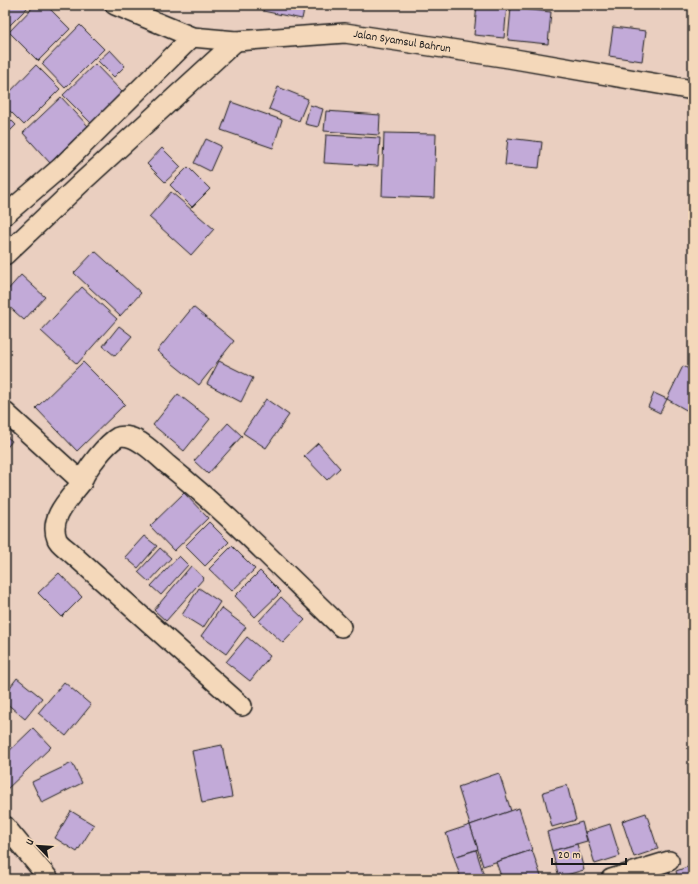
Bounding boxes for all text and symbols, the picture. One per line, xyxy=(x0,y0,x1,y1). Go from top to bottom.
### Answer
street label: Jalan Syamsul Bahrun xyxy=(352,26,452,58)
north arrow xyxy=(18,826,58,866)
text: U xyxy=(22,837,39,848)
scale bar xyxy=(552,840,626,866)
text: 20 m xyxy=(558,847,581,864)

